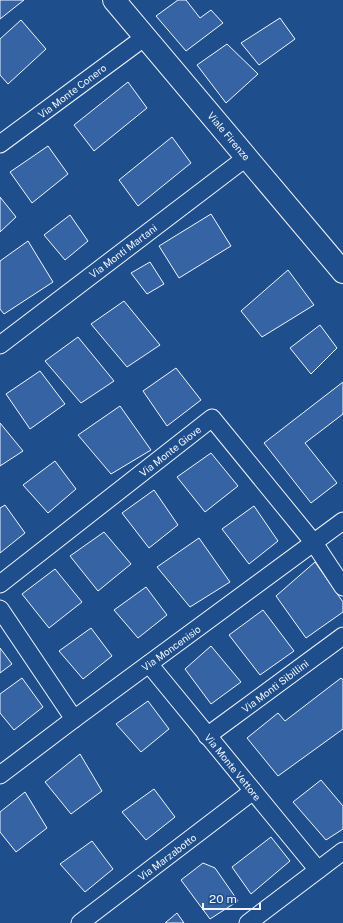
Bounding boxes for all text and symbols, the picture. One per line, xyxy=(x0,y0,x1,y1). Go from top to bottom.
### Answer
street label: Via Monte Conero xyxy=(35,61,109,121)
street label: Viale Firenze xyxy=(205,109,253,163)
street label: Via Monti Martani xyxy=(87,222,159,280)
street label: Via Monte Giove xyxy=(137,423,203,479)
street label: Via Moncenisio xyxy=(139,622,203,673)
street label: Via Monti Sibillini xyxy=(239,657,311,715)
street label: Via Monte Vettore xyxy=(202,731,264,803)
street label: Via Marzabotto xyxy=(135,831,199,883)
scale bar xyxy=(203,885,260,911)
text: 20 m xyxy=(209,892,237,906)

